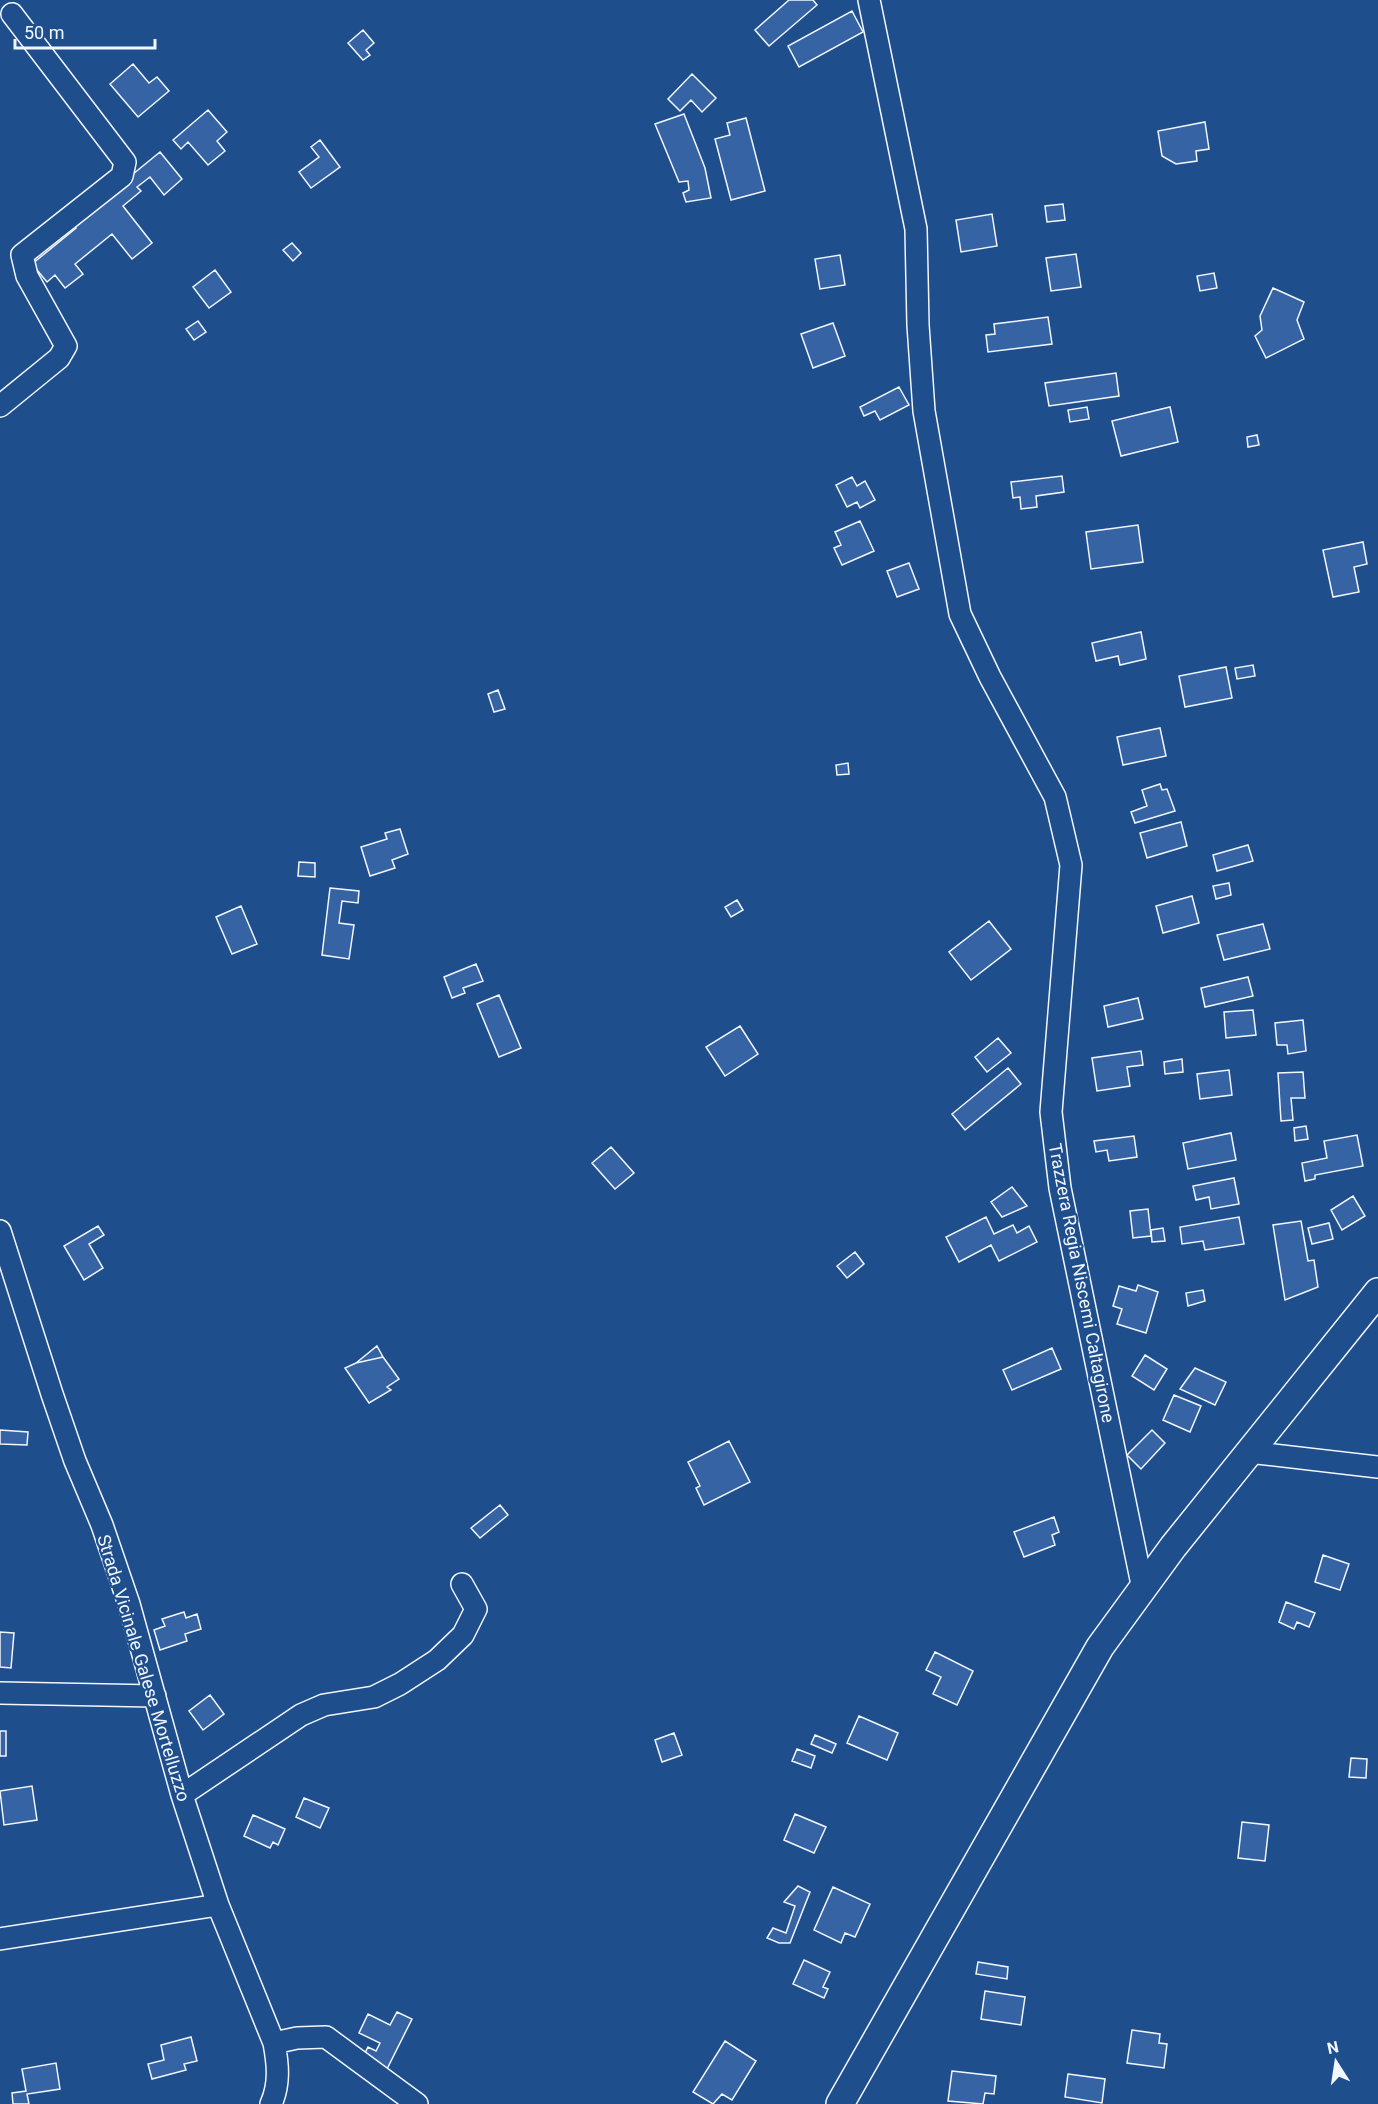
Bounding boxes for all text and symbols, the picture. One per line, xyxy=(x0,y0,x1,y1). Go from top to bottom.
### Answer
scale bar xyxy=(15,12,154,50)
text: 50 m xyxy=(24,22,64,43)
street label: Trazzera Regia Niscemi Caltagirone xyxy=(1045,1142,1119,1424)
street label: Strada Vicinale Galese Mortelluzzo xyxy=(93,1532,195,1804)
north arrow xyxy=(1306,2032,1366,2092)
text: N xyxy=(1325,2037,1340,2058)

